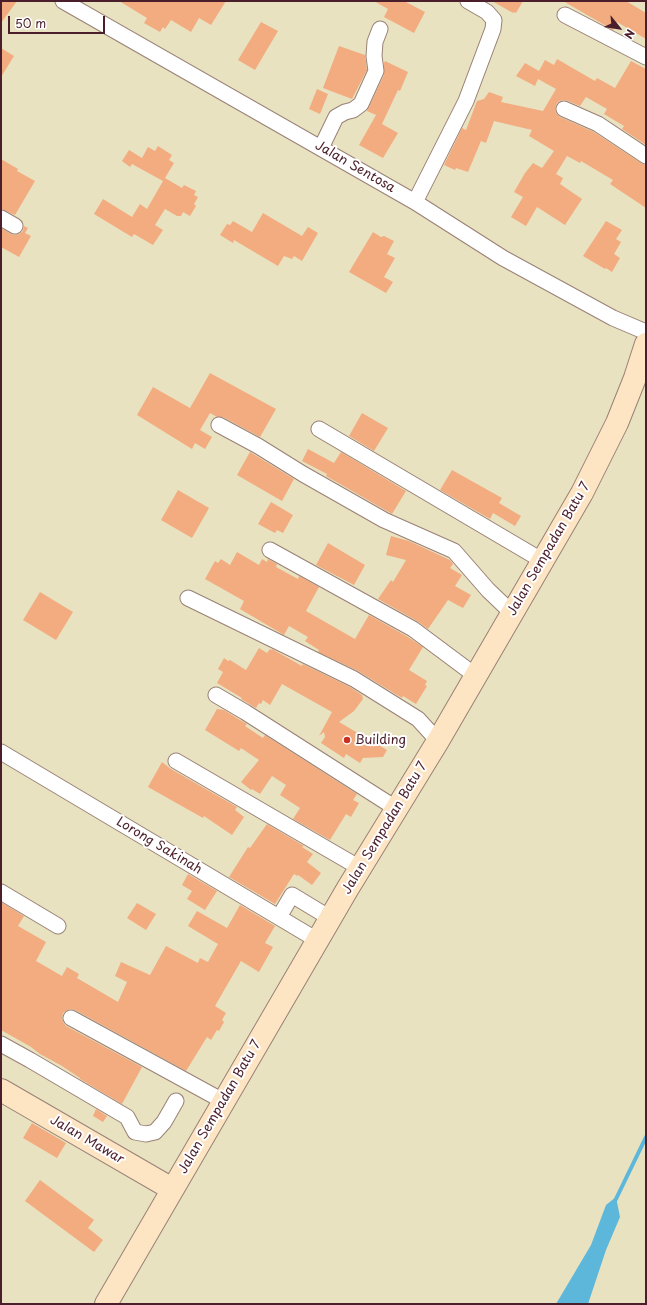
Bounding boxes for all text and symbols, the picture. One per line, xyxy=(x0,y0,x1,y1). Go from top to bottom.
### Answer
scale bar xyxy=(10,8,107,34)
north arrow xyxy=(599,8,639,48)
text: 50 m xyxy=(15,14,46,32)
text: N xyxy=(620,26,639,42)
street label: Jalan Sentosa xyxy=(312,138,398,196)
street label: Jalan Sempadan Batu 7 xyxy=(504,479,594,619)
place label: Building xyxy=(355,732,406,748)
marker: Building xyxy=(342,735,352,745)
street label: Jalan Sempadan Batu 7 xyxy=(339,759,431,897)
street label: Lorong Sakinah xyxy=(113,814,205,878)
street label: Jalan Sempadan Batu 7 xyxy=(175,1037,265,1177)
street label: Jalan Mawar xyxy=(47,1112,127,1168)

